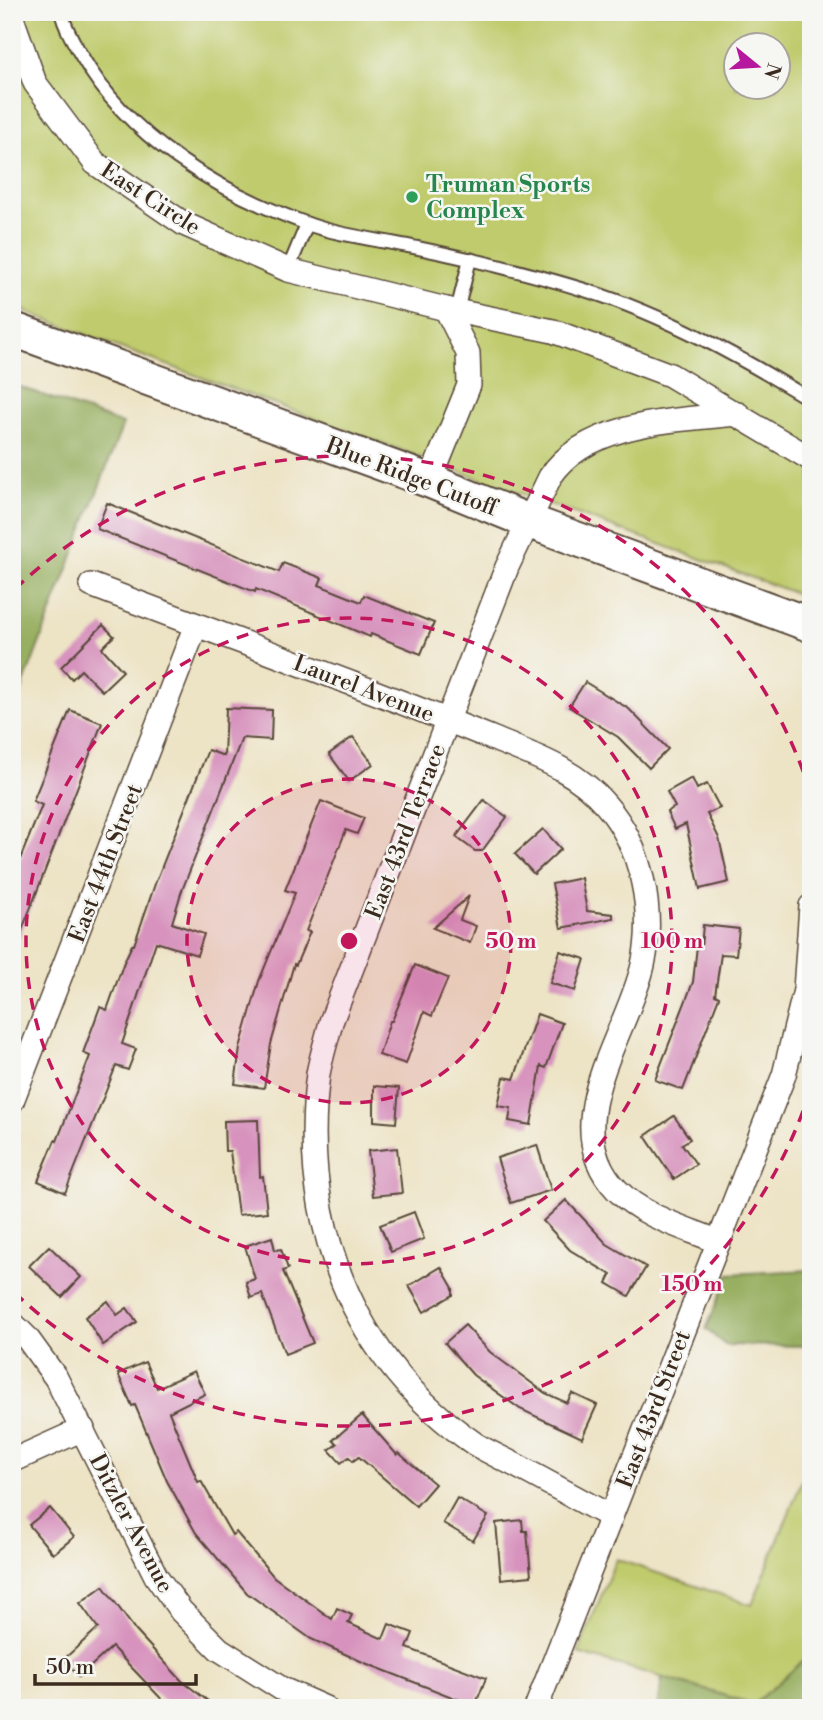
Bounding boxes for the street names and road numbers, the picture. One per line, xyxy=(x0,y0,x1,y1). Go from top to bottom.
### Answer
street label: East Circle xyxy=(95,156,206,242)
street label: Blue Ridge Cutoff xyxy=(321,431,502,523)
street label: Laurel Avenue xyxy=(289,649,438,729)
street label: East 43rd Terrace xyxy=(360,740,452,923)
street label: East 44th Street xyxy=(63,780,149,947)
street label: East 43rd Street xyxy=(611,1326,697,1492)
street label: Ditzler Avenue xyxy=(83,1449,179,1598)

